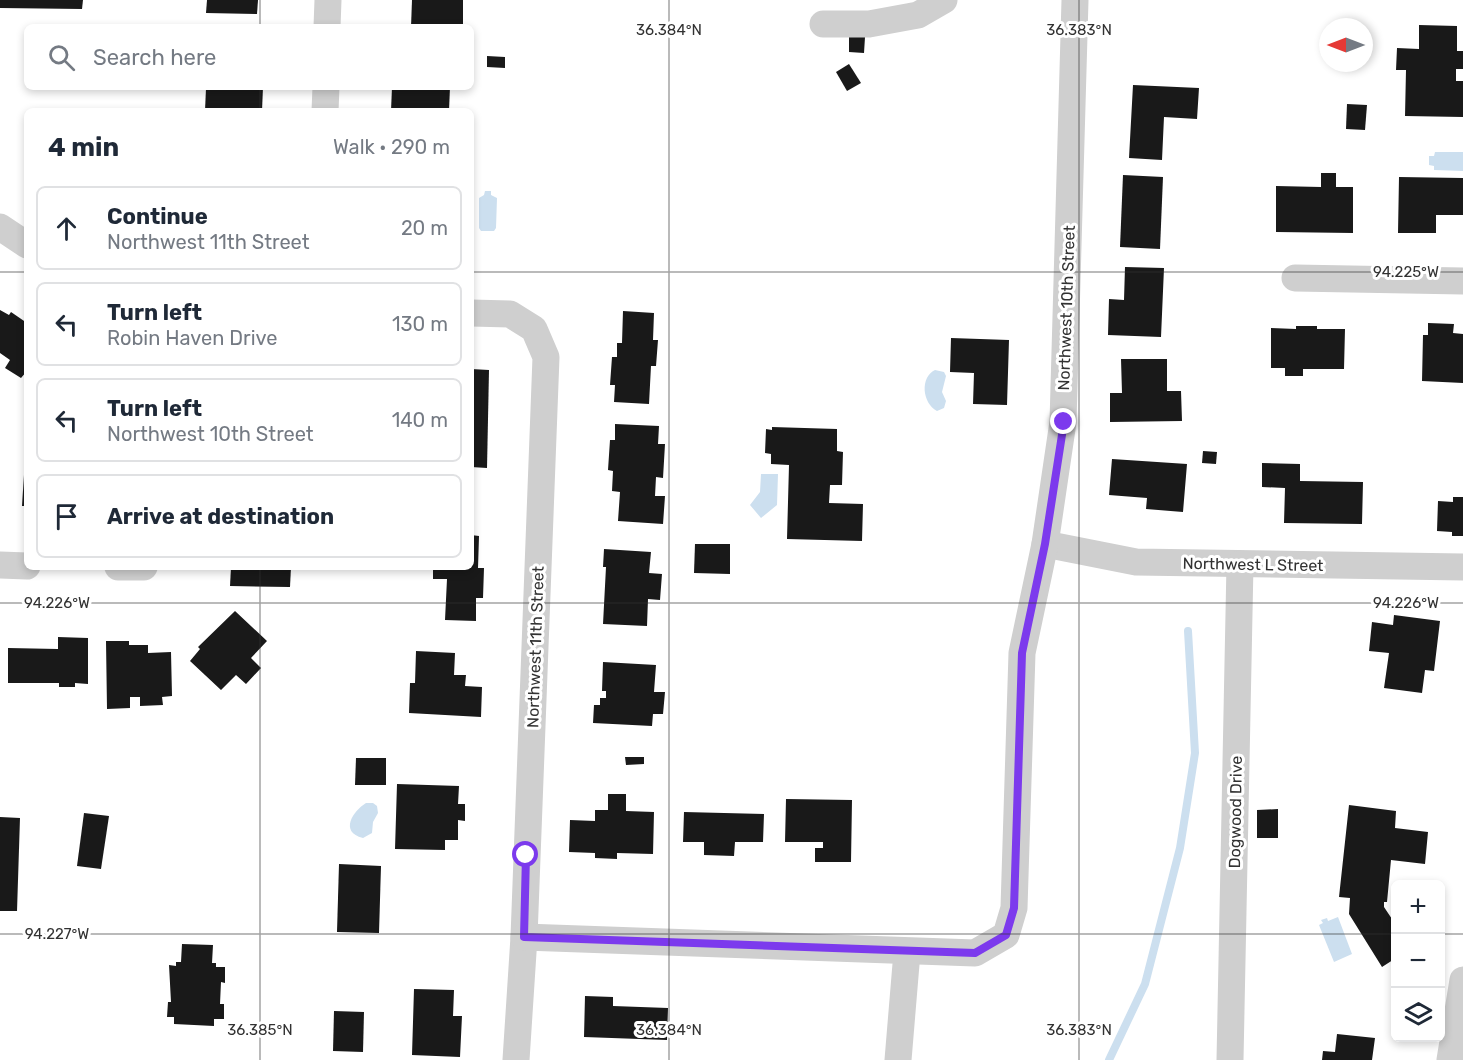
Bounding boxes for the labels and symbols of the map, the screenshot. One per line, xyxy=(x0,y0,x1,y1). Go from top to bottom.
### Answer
north arrow xyxy=(1319,18,1373,72)
text: 36.384°N xyxy=(636,21,702,39)
text: 36.383°N xyxy=(1046,21,1112,39)
street label: Northwest 10th Street xyxy=(1054,225,1079,391)
text: 94.225°W xyxy=(1373,263,1439,281)
route end xyxy=(1050,408,1076,434)
street label: Northwest L Street xyxy=(1182,554,1324,575)
street label: Northwest 11th Street xyxy=(523,566,548,728)
text: 94.226°W xyxy=(24,594,90,612)
text: 94.226°W xyxy=(1373,594,1439,612)
street label: Dogwood Drive xyxy=(1225,755,1246,869)
route start xyxy=(512,841,538,867)
text: 94.227°W xyxy=(25,925,89,943)
text: 36.385°N xyxy=(227,1021,293,1039)
text: 36.384°N xyxy=(636,1021,702,1039)
text: 36.383°N xyxy=(1046,1021,1112,1039)

